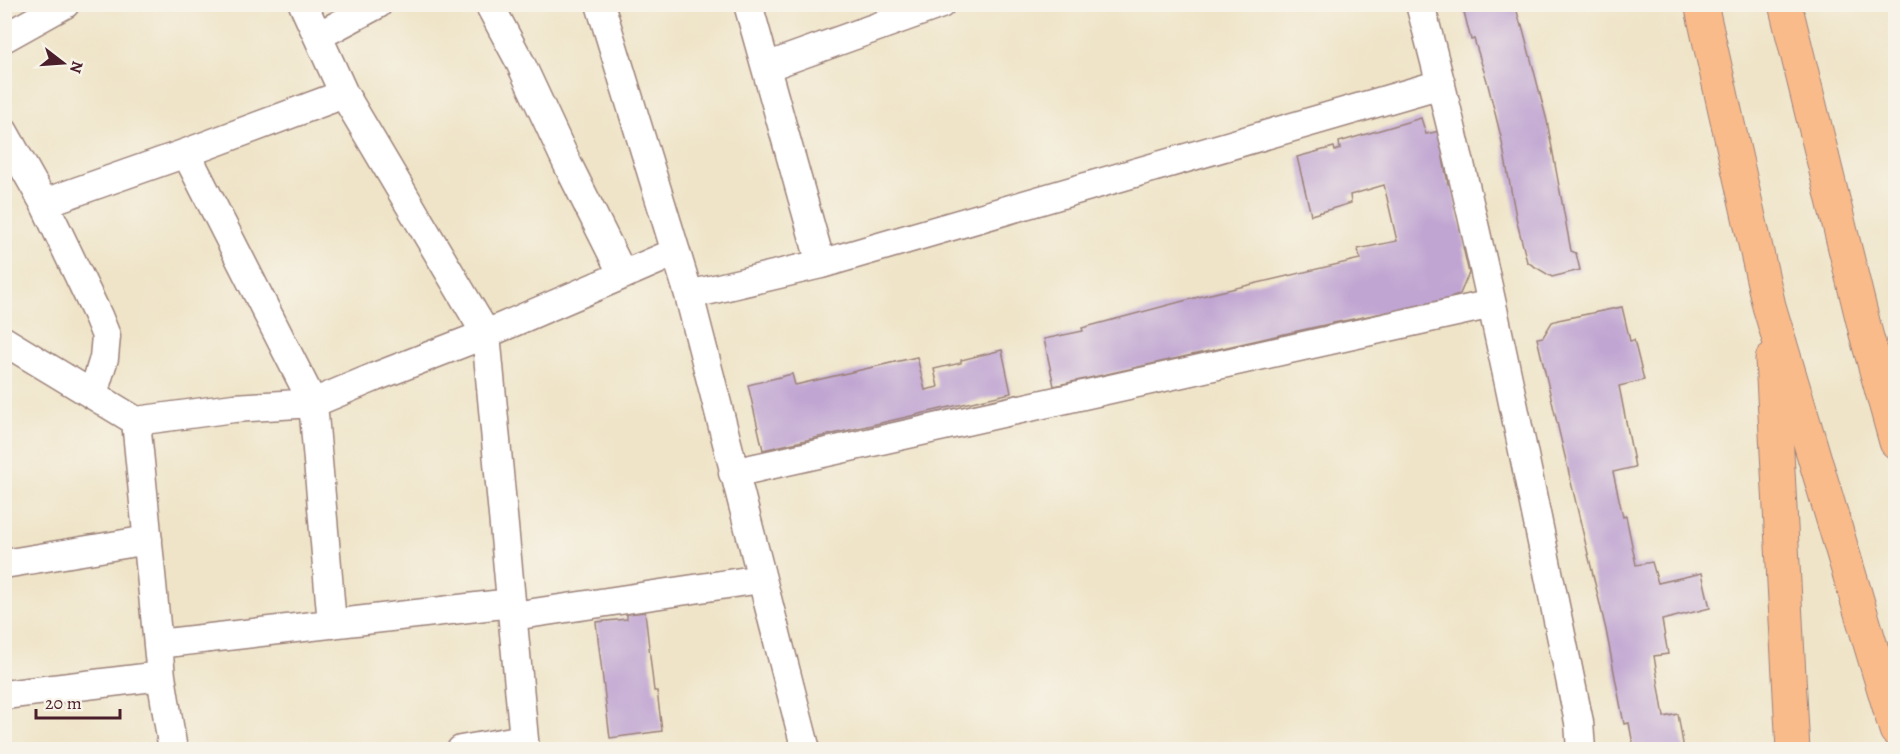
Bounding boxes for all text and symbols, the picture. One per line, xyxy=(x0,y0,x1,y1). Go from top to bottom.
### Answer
north arrow xyxy=(33,33,93,93)
text: N xyxy=(64,58,89,76)
scale bar xyxy=(36,682,120,720)
text: 20 m xyxy=(45,691,82,715)

